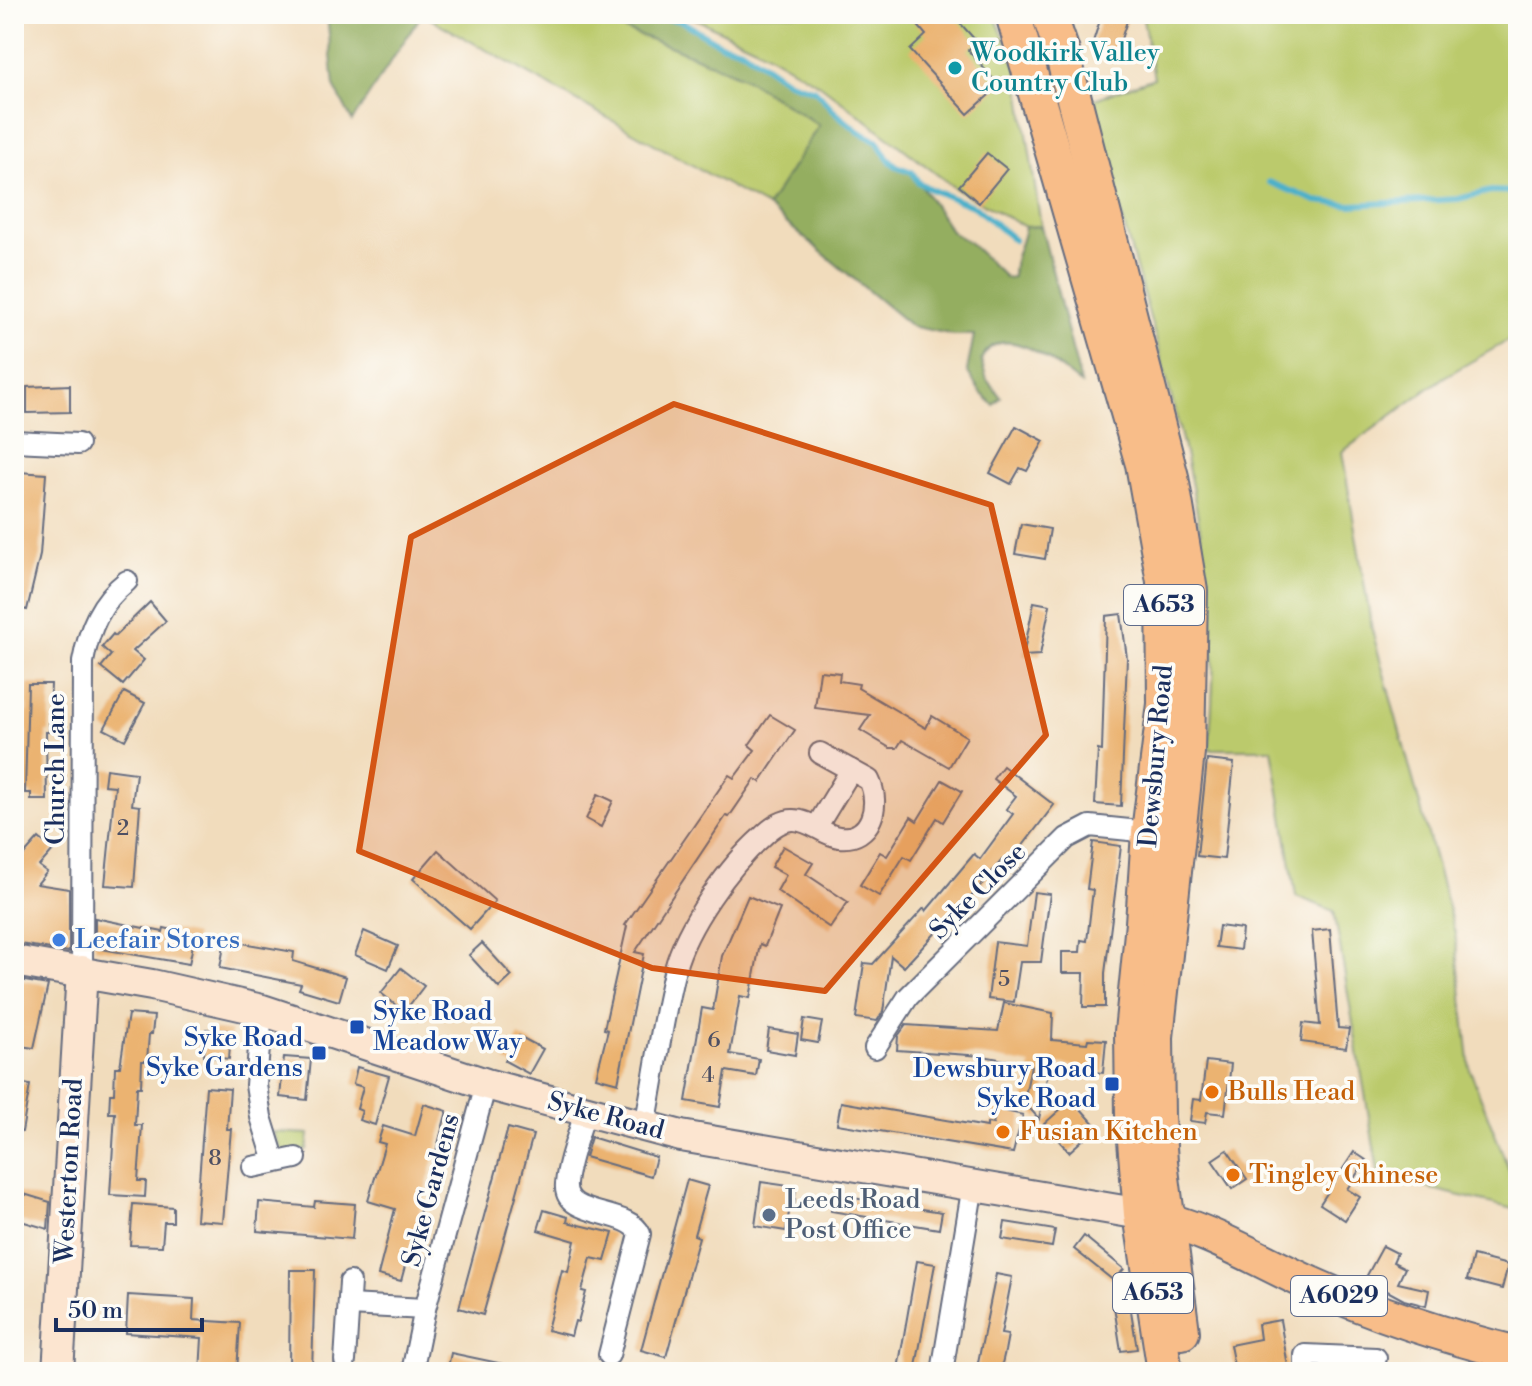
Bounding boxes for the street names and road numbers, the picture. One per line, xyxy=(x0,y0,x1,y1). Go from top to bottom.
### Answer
road number: A653 xyxy=(1124,585,1204,625)
street label: Dewsbury Road xyxy=(1132,663,1180,849)
street label: Church Lane xyxy=(40,693,72,845)
street label: Syke Close xyxy=(923,836,1033,946)
street label: Westerton Road xyxy=(48,1077,90,1265)
street label: Syke Road xyxy=(544,1085,668,1147)
street label: Syke Gardens xyxy=(395,1110,467,1270)
road number: A653 xyxy=(1113,1273,1193,1313)
road number: A6029 xyxy=(1291,1276,1387,1316)

